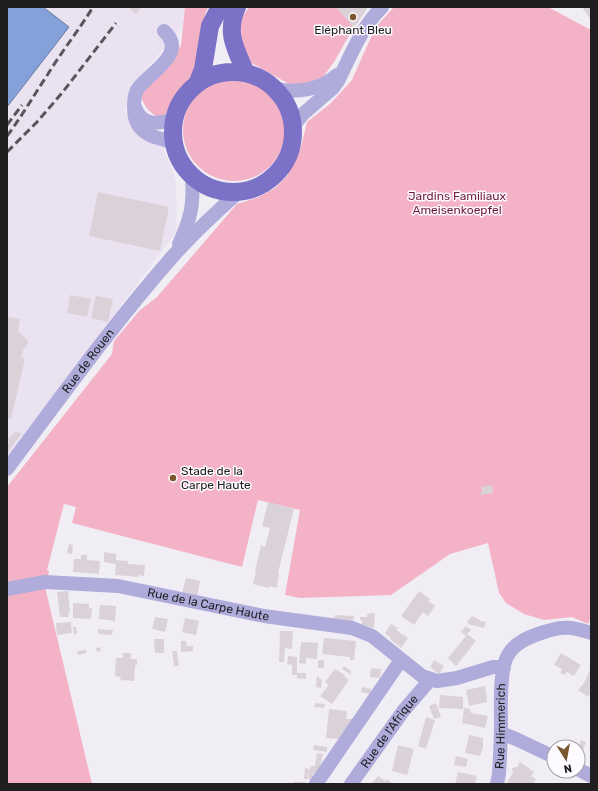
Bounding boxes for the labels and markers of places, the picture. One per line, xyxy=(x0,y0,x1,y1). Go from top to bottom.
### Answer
marker: Eléphant Bleu xyxy=(348,12,358,22)
place label: Eléphant Bleu xyxy=(314,23,392,37)
place label: Stade de la Carpe Haute xyxy=(181,464,251,492)
marker: Stade de la Carpe Haute xyxy=(168,473,178,483)

